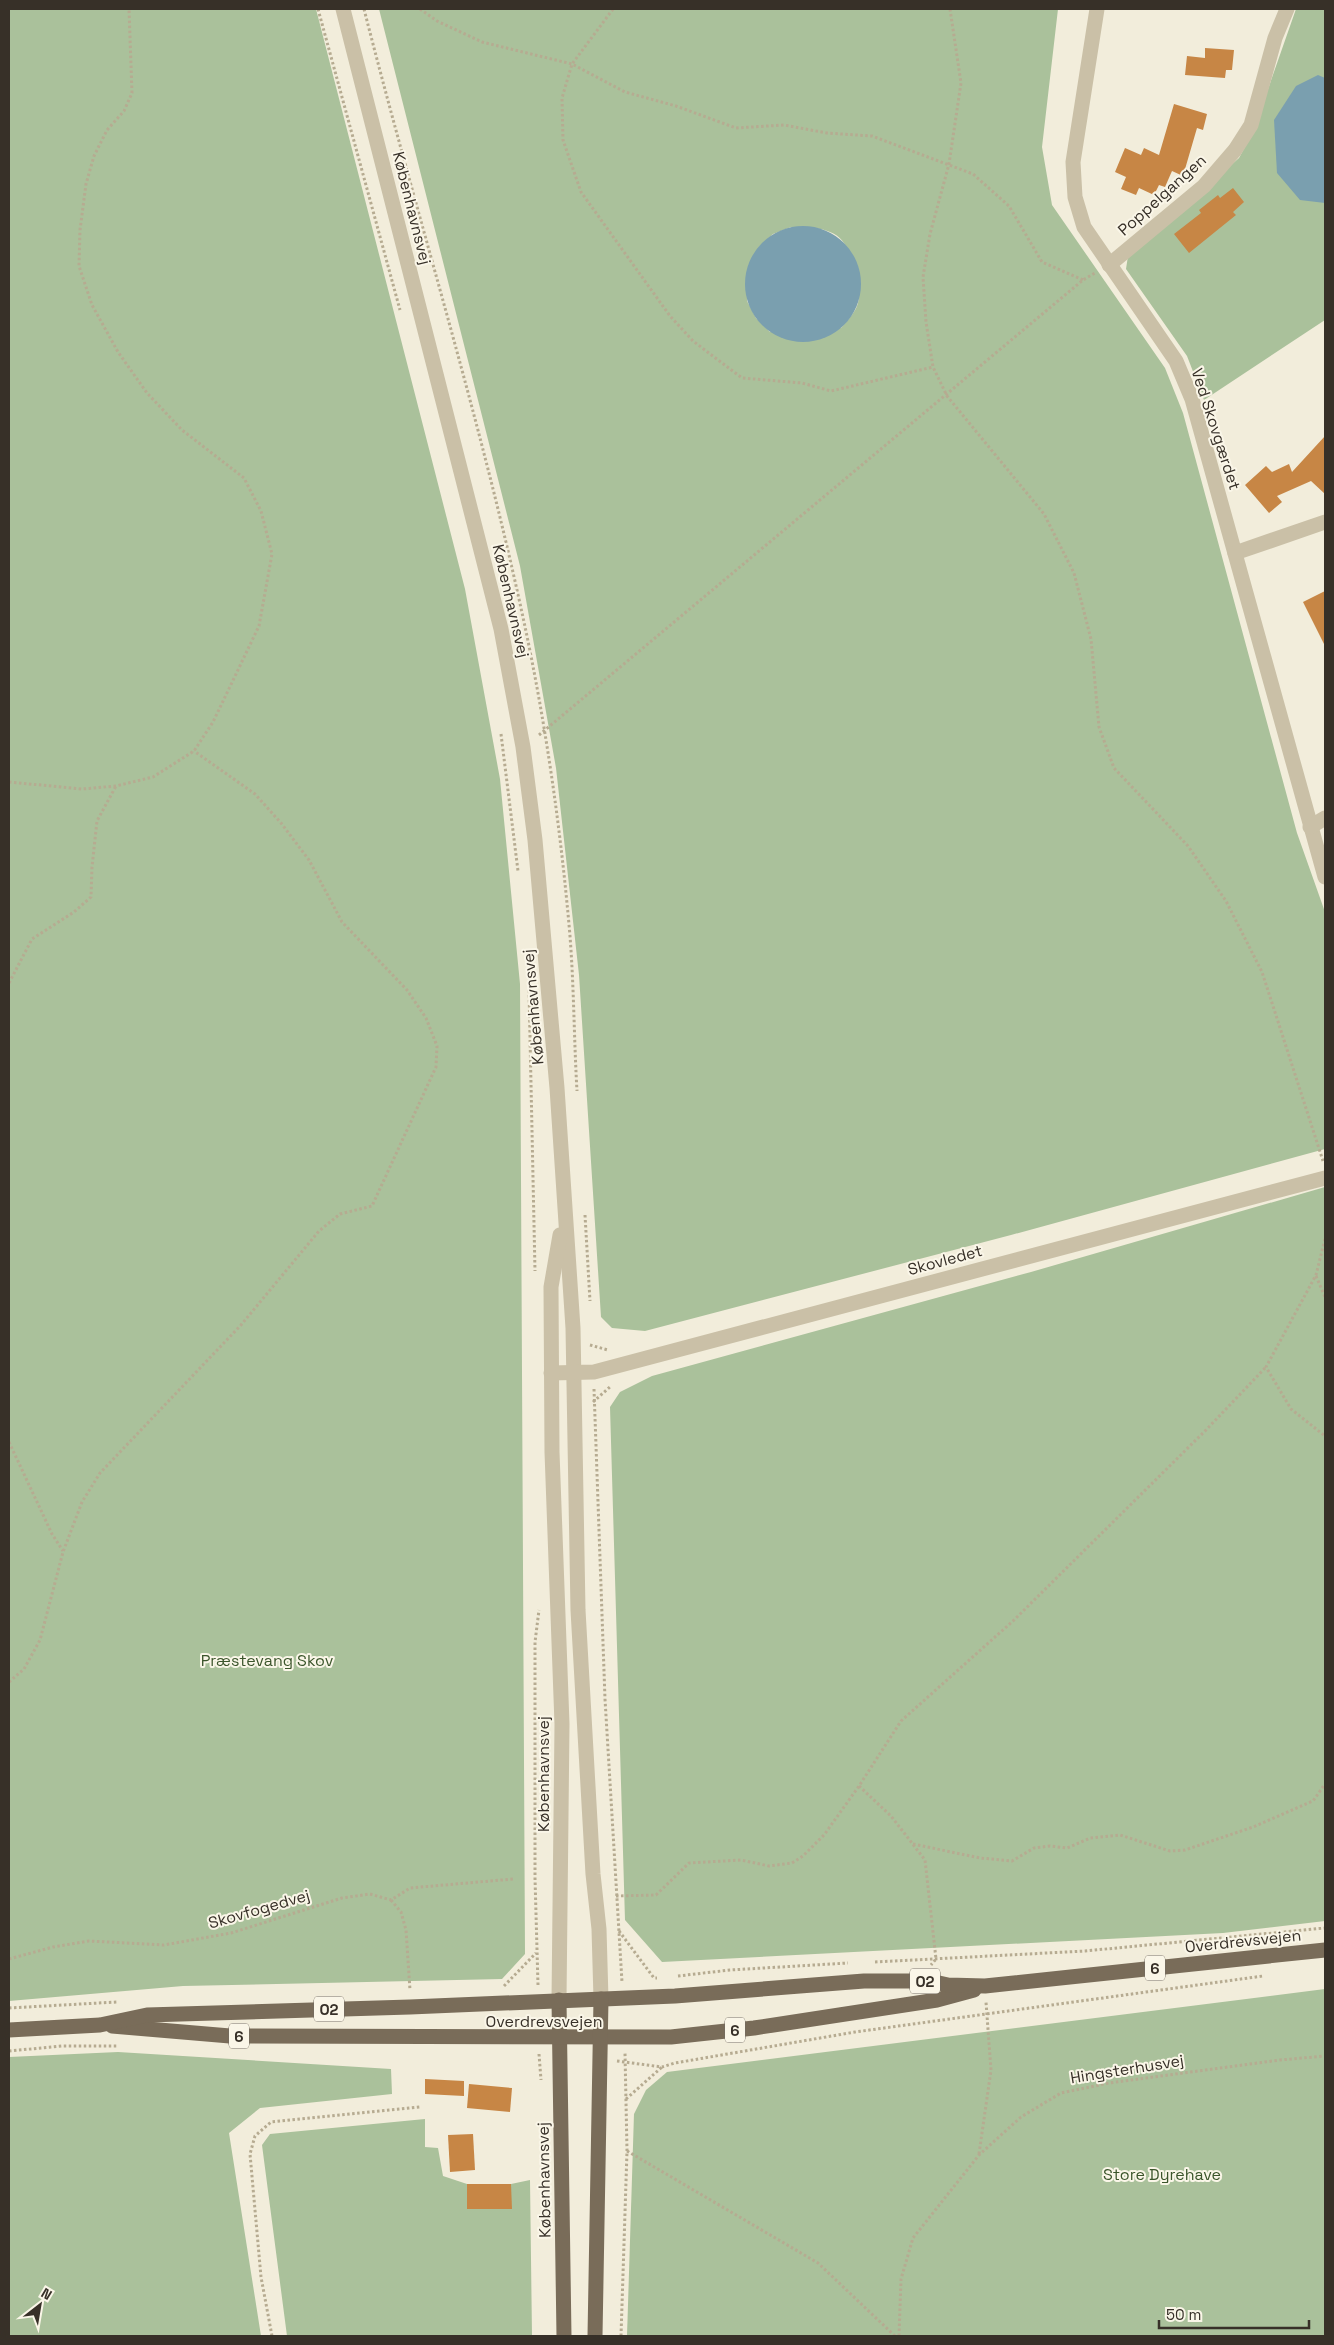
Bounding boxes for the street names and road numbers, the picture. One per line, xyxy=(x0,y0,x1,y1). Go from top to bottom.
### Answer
street label: Københavnsvej xyxy=(388,149,436,267)
street label: Poppelgangen xyxy=(1113,150,1211,240)
street label: Ved Skovgærdet xyxy=(1186,366,1246,492)
street label: Københavnsvej xyxy=(488,542,534,660)
street label: Københavnsvej xyxy=(517,948,549,1066)
street label: Skovledet xyxy=(905,1240,985,1280)
street label: Københavnsvej xyxy=(533,1716,554,1832)
street label: Skovfogedvej xyxy=(206,1885,312,1933)
street label: Overdrevsvejen xyxy=(1184,1924,1302,1958)
road number: 6 xyxy=(1145,1956,1165,1980)
road number: O2 xyxy=(910,1968,940,1994)
road number: O2 xyxy=(314,1996,344,2022)
street label: Overdrevsvejen xyxy=(486,2011,602,2032)
road number: 6 xyxy=(725,2018,745,2042)
road number: 6 xyxy=(229,2024,249,2048)
street label: Hingsterhusvej xyxy=(1069,2050,1185,2088)
street label: Københavnsvej xyxy=(532,2122,556,2238)

